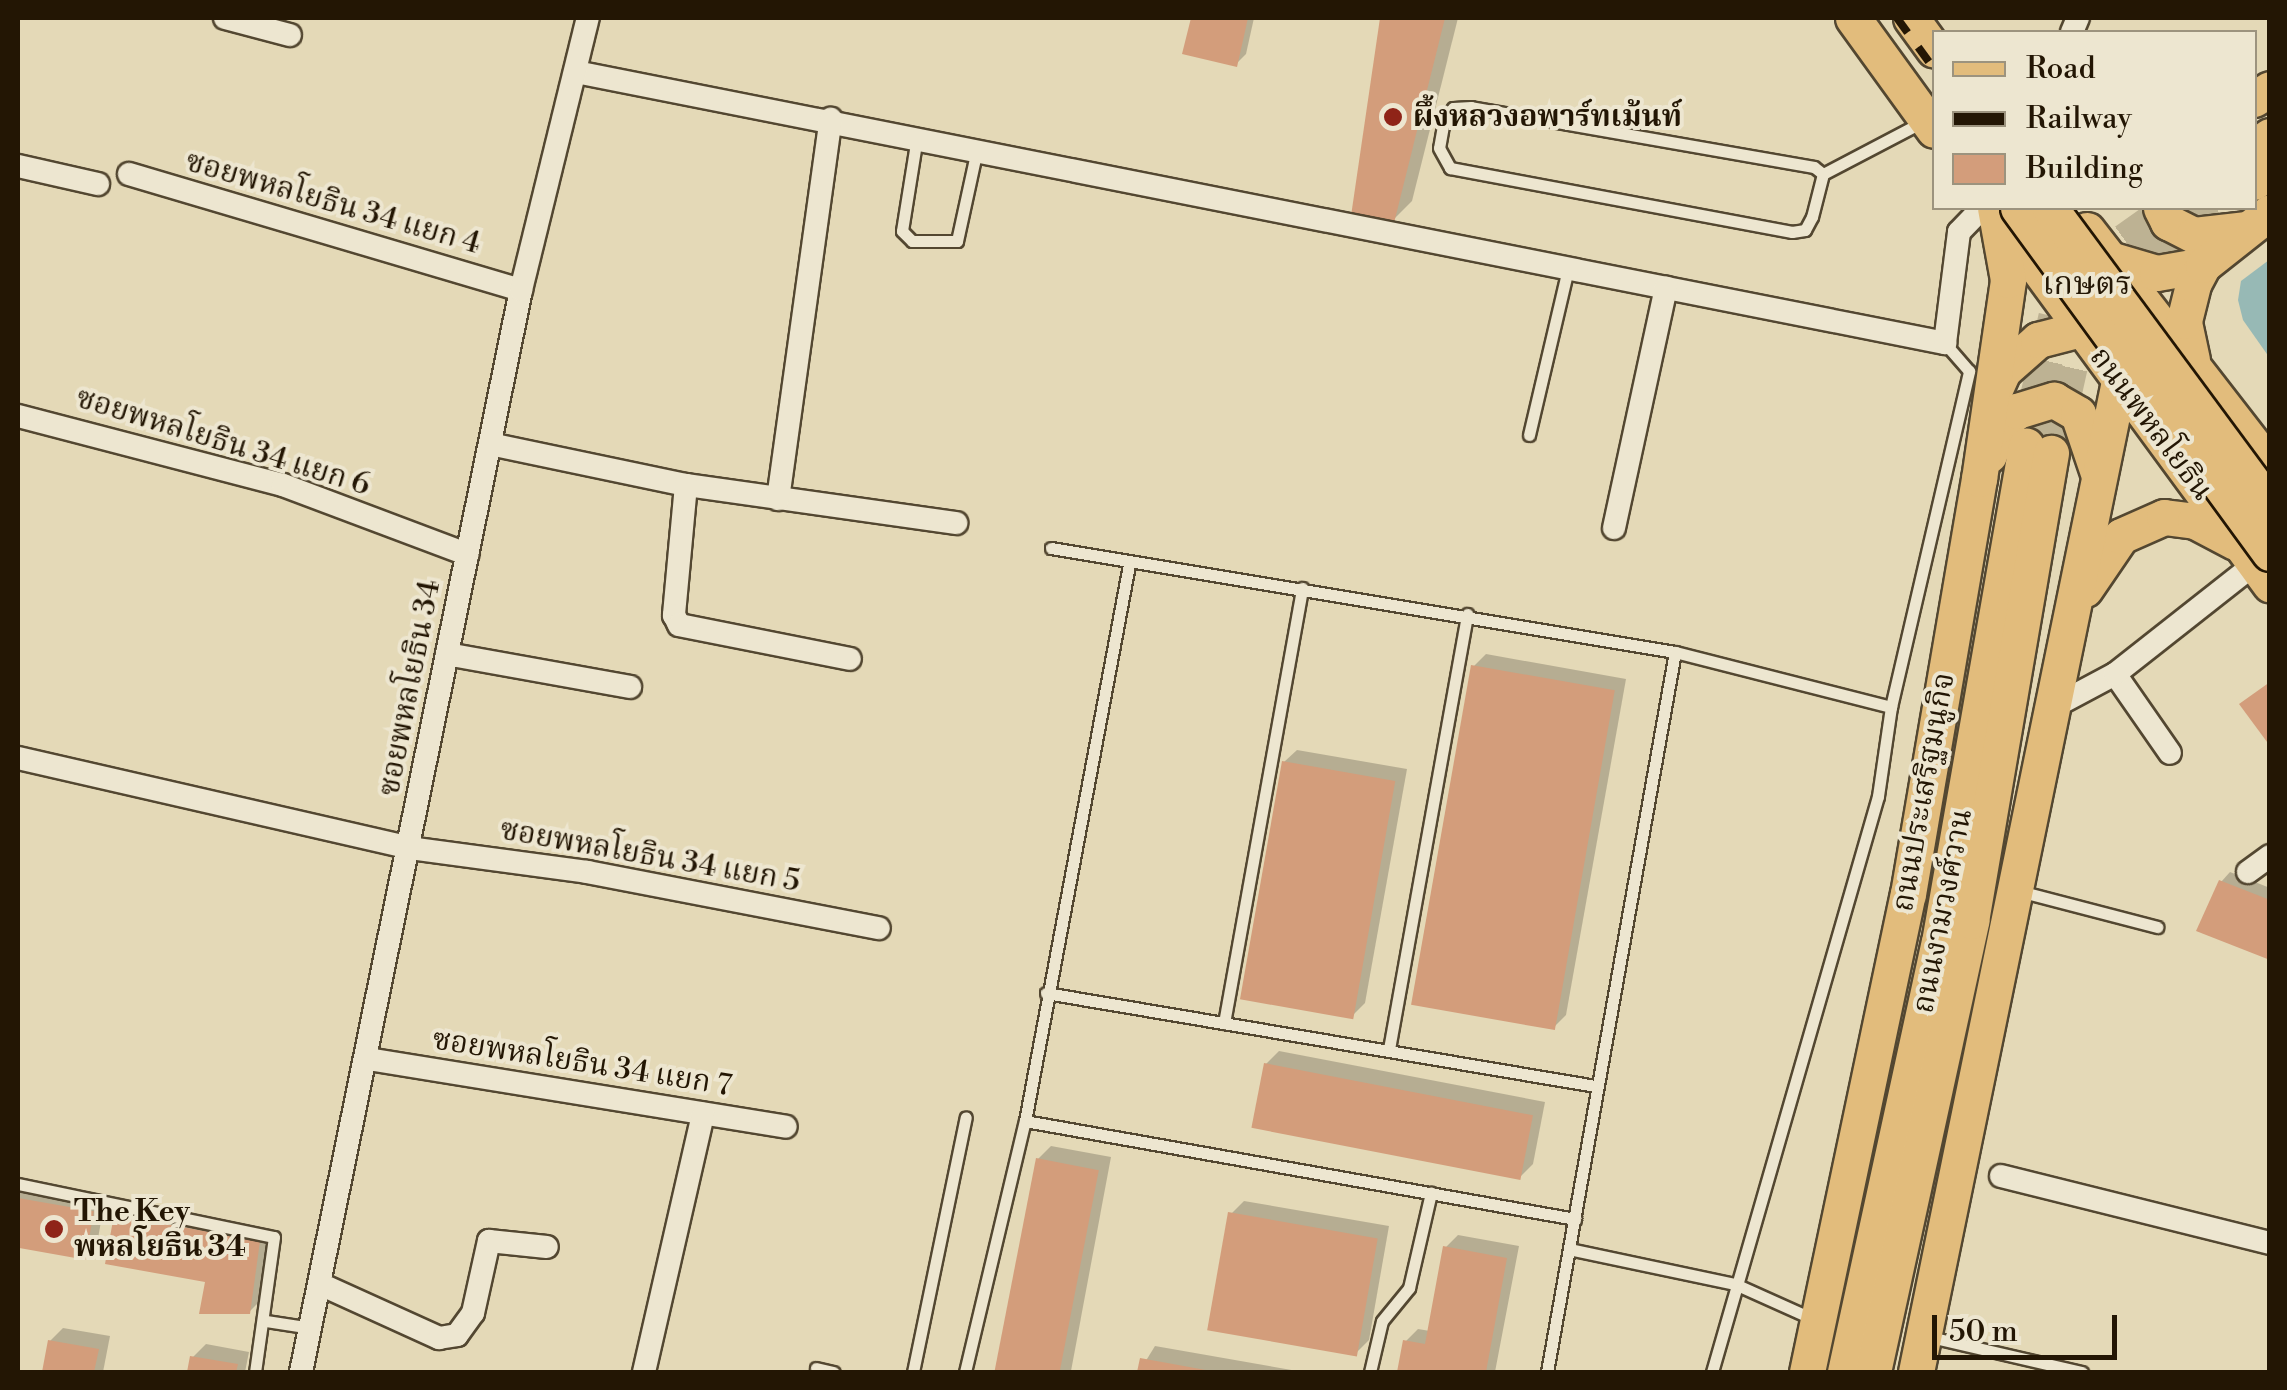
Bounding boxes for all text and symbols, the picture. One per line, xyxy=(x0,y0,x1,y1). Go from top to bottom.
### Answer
legend xyxy=(1932,30,2257,210)
text: Road xyxy=(2026,50,2096,88)
place label: ผึ้งหลวงอพาร์ทเม้นท์ xyxy=(1413,99,1682,135)
text: Railway xyxy=(2026,100,2132,138)
marker: ผึ้งหลวงอพาร์ทเม้นท์ xyxy=(1382,106,1404,128)
street label: ซอยพหลโยธิน 34 แยก 4 xyxy=(181,144,485,262)
text: Building xyxy=(2026,150,2143,188)
district label: เกษตร xyxy=(2043,265,2131,303)
street label: ถนนพหลโยธิน xyxy=(2082,340,2220,508)
street label: ซอยพหลโยธิน 34 แยก 6 xyxy=(72,380,374,504)
street label: ซอยพหลโยธิน 34 xyxy=(371,577,449,799)
street label: ถนนประเสริฐมนูกิจ xyxy=(1885,670,1963,914)
street label: ถนนงามวงศ์วาน xyxy=(1906,806,1980,1016)
street label: ซอยพหลโยธิน 34 แยก 5 xyxy=(497,812,803,900)
street label: ซอยพหลโยธิน 34 แยก 7 xyxy=(430,1022,734,1104)
place label: The Key พหลโยธิน 34 xyxy=(74,1194,246,1264)
marker: The Key พหลโยธิน 34 xyxy=(43,1218,65,1240)
scale bar xyxy=(1937,1295,2122,1357)
text: 50 m xyxy=(1949,1313,2018,1351)

